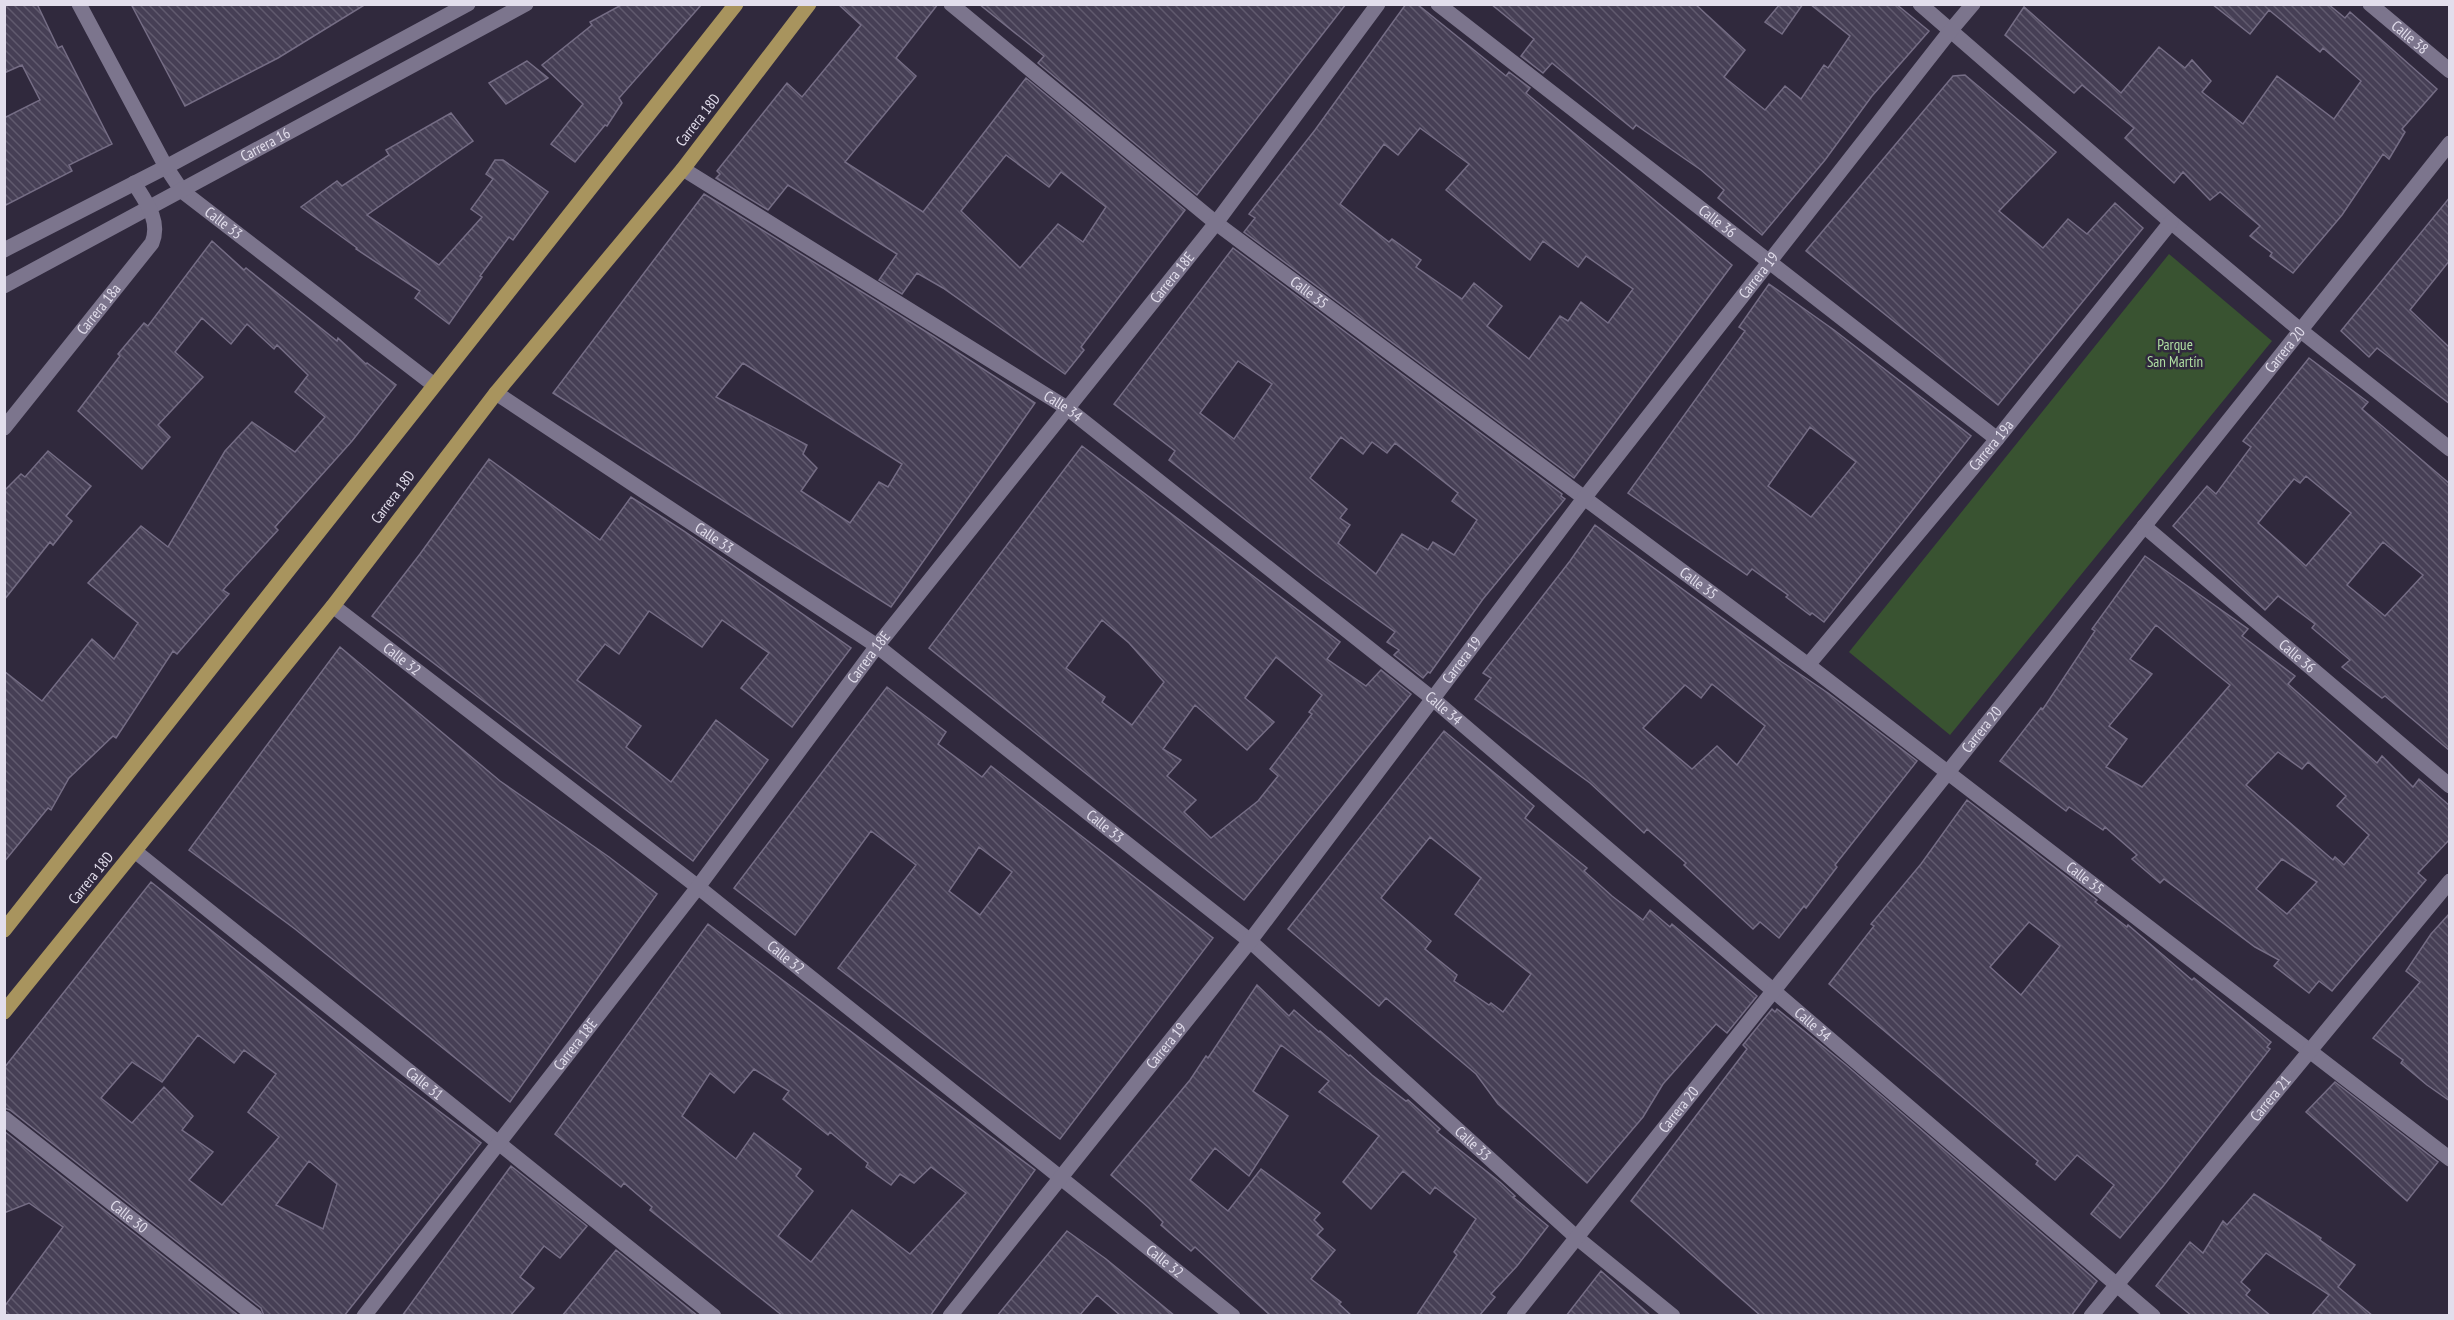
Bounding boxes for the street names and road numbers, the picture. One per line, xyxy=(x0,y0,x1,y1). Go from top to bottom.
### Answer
street label: Calle 38 xyxy=(2388,16,2433,58)
street label: Carrera 18D xyxy=(671,89,724,150)
street label: Carrera 16 xyxy=(237,123,294,166)
street label: Calle 36 xyxy=(1695,200,1741,242)
street label: Calle 33 xyxy=(201,202,247,243)
street label: Carrera 18E xyxy=(1146,248,1198,307)
street label: Carrera 19 xyxy=(1734,248,1782,302)
street label: Calle 35 xyxy=(1287,272,1332,312)
street label: Carrera 18a xyxy=(72,280,125,338)
street label: Carrera 20 xyxy=(2260,322,2309,377)
street label: Calle 34 xyxy=(1040,386,1087,426)
street label: Carrera 19a xyxy=(1965,416,2017,474)
street label: Carrera 18D xyxy=(366,466,419,527)
street label: Calle 33 xyxy=(692,518,738,557)
street label: Calle 35 xyxy=(1676,563,1722,603)
street label: Carrera 18E xyxy=(843,627,894,687)
street label: Carrera 19 xyxy=(1438,633,1485,687)
street label: Calle 36 xyxy=(2275,635,2320,677)
street label: Calle 32 xyxy=(380,638,425,679)
street label: Calle 34 xyxy=(1422,687,1467,729)
street label: Carrera 20 xyxy=(1957,702,2006,756)
street label: Calle 33 xyxy=(1083,805,1128,847)
street label: Carrera 18D xyxy=(64,848,118,908)
street label: Calle 35 xyxy=(2063,857,2108,898)
street label: Calle 32 xyxy=(763,936,809,978)
street label: Calle 34 xyxy=(1791,1003,1836,1045)
street label: Carrera 18E xyxy=(549,1015,601,1074)
street label: Carrera 19 xyxy=(1141,1018,1190,1073)
street label: Calle 31 xyxy=(402,1062,447,1104)
street label: Carrera 21 xyxy=(2246,1071,2295,1125)
street label: Carrera 20 xyxy=(1654,1082,1703,1136)
street label: Calle 33 xyxy=(1451,1122,1495,1164)
street label: Calle 30 xyxy=(107,1195,152,1237)
street label: Calle 32 xyxy=(1143,1240,1188,1282)

